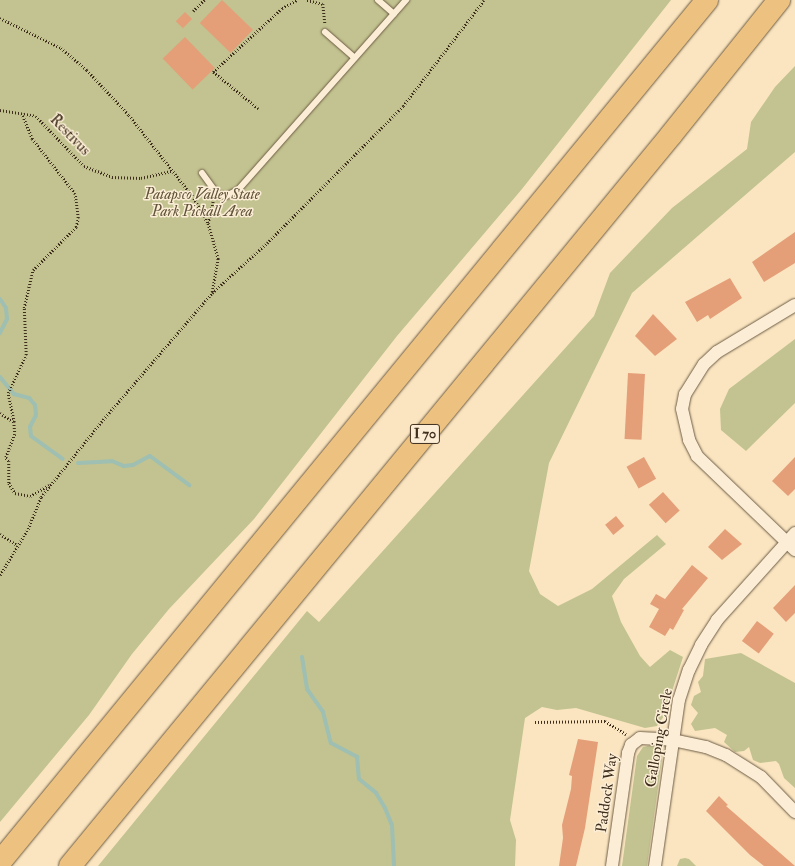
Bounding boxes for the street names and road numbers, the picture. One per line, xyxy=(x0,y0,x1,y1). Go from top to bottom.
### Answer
street label: Restivus xyxy=(46,111,94,159)
road number: I 70 xyxy=(409,422,441,446)
street label: Galloping Circle xyxy=(641,687,677,789)
street label: Paddock Way xyxy=(593,752,621,834)

